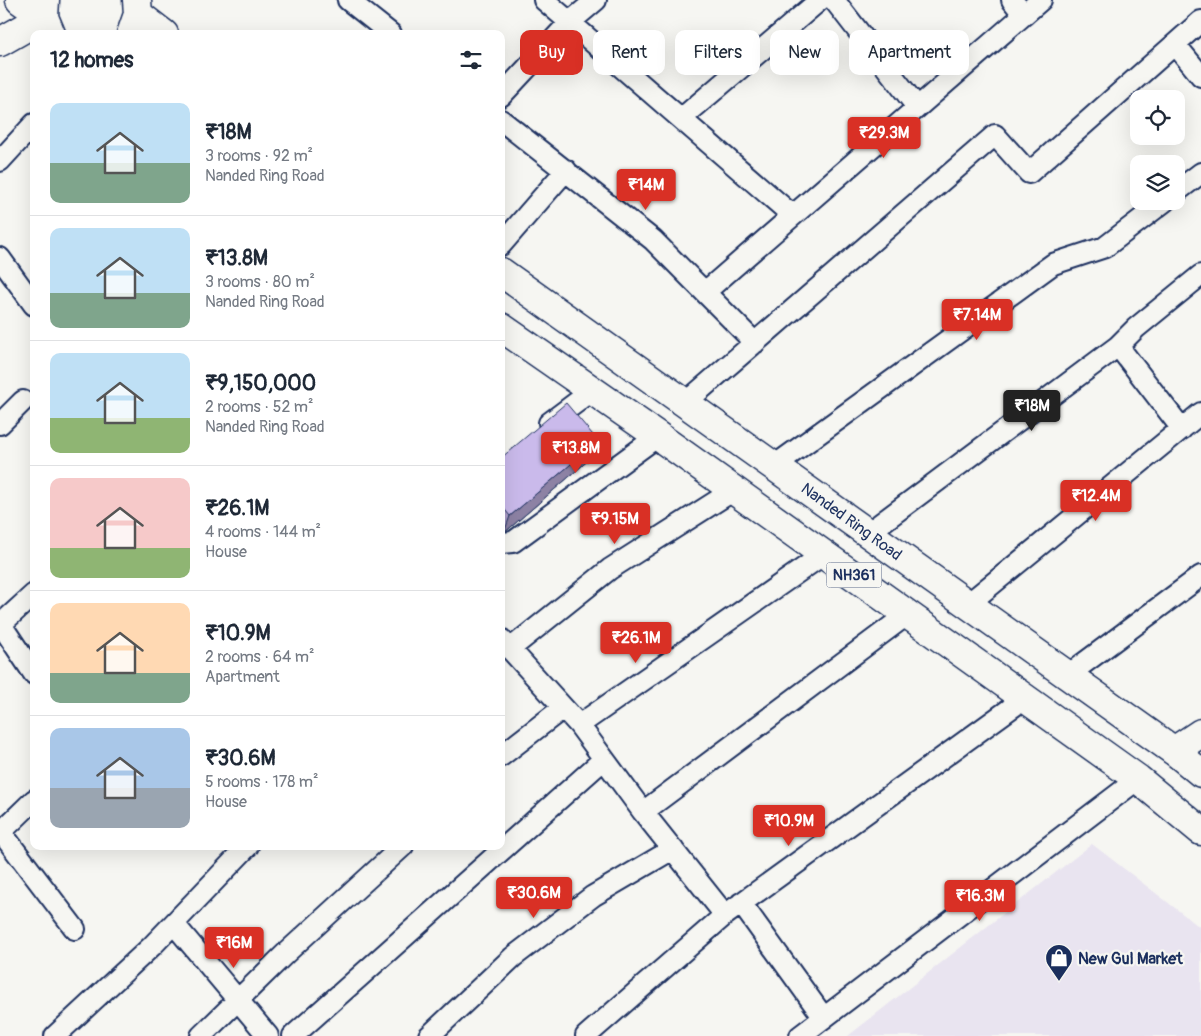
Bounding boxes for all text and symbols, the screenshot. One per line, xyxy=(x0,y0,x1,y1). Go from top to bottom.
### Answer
chip: Buy xyxy=(520,30,583,75)
chip: Rent xyxy=(593,30,665,75)
chip: Filters xyxy=(675,30,760,75)
chip: New xyxy=(770,30,839,75)
chip: Apartment xyxy=(849,30,969,75)
icon: filters xyxy=(457,46,485,74)
text: 12 homes xyxy=(50,47,133,74)
map controls xyxy=(1130,90,1185,210)
button: locate xyxy=(1130,90,1185,145)
pin: ₹29.3M xyxy=(843,116,925,159)
text: ₹18M xyxy=(205,119,252,146)
icon: home xyxy=(90,123,150,183)
text: ₹29.3M xyxy=(859,123,909,143)
text: 3 rooms · 92 m² xyxy=(205,146,313,166)
button: layers xyxy=(1130,155,1185,210)
text: Nanded Ring Road xyxy=(205,166,325,186)
pin: ₹14M xyxy=(616,168,676,211)
text: ₹14M xyxy=(628,175,664,195)
text: ₹13.8M xyxy=(205,245,268,272)
icon: home xyxy=(90,248,150,308)
text: 3 rooms · 80 m² xyxy=(205,272,315,292)
text: Nanded Ring Road xyxy=(205,292,325,312)
pin: ₹7.14M xyxy=(936,298,1018,341)
text: ₹7.14M xyxy=(953,305,1001,325)
text: ₹9,150,000 xyxy=(205,370,316,397)
icon: home xyxy=(90,373,150,433)
pin: ₹18M xyxy=(1002,390,1062,432)
text: ₹18M xyxy=(1014,396,1050,416)
text: 2 rooms · 52 m² xyxy=(205,397,314,417)
text: Nanded Ring Road xyxy=(205,417,325,437)
pin: ₹13.8M xyxy=(535,432,617,474)
text: ₹13.8M xyxy=(552,438,600,458)
street label: Nanded Ring Road xyxy=(797,479,906,565)
pin: ₹12.4M xyxy=(1055,480,1137,522)
text: ₹12.4M xyxy=(1071,486,1121,506)
text: ₹26.1M xyxy=(205,495,270,522)
icon: home xyxy=(90,498,150,558)
pin: ₹9.15M xyxy=(574,502,656,545)
text: ₹9.15M xyxy=(591,509,639,529)
text: 4 rooms · 144 m² xyxy=(205,522,321,542)
text: House xyxy=(205,542,247,562)
road number: NH361 xyxy=(826,562,882,588)
text: ₹10.9M xyxy=(205,620,271,647)
pin: ₹26.1M xyxy=(595,622,677,664)
icon: home xyxy=(90,623,150,683)
text: ₹26.1M xyxy=(611,628,661,648)
text: 2 rooms · 64 m² xyxy=(205,647,315,667)
text: Apartment xyxy=(205,667,280,687)
text: ₹30.6M xyxy=(205,745,276,772)
icon: home xyxy=(90,748,150,808)
text: 5 rooms · 178 m² xyxy=(205,772,318,792)
text: House xyxy=(205,792,247,812)
pin: ₹10.9M xyxy=(748,804,830,847)
text: ₹10.9M xyxy=(764,811,814,831)
pin: ₹30.6M xyxy=(493,876,575,919)
pin: ₹16.3M xyxy=(939,880,1021,922)
text: ₹30.6M xyxy=(507,883,561,903)
text: ₹16.3M xyxy=(955,886,1005,906)
pin: ₹16M xyxy=(204,926,264,969)
text: ₹16M xyxy=(216,933,252,953)
shop icon: New Gul Market xyxy=(1044,943,1074,982)
place label: New Gul Market xyxy=(1078,949,1183,969)

